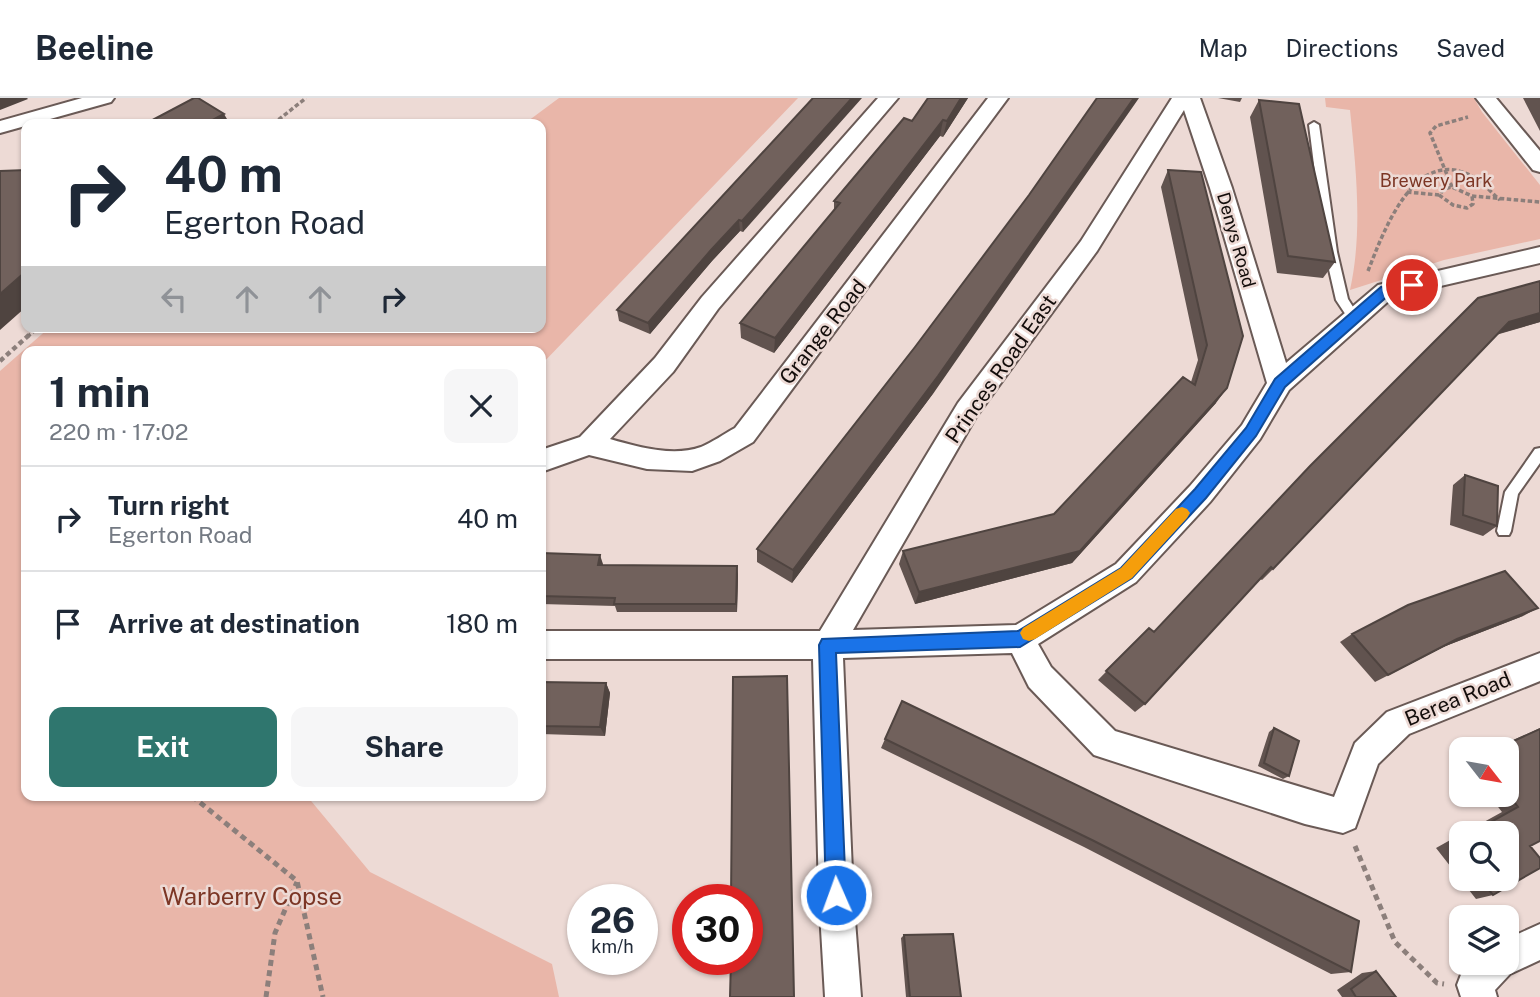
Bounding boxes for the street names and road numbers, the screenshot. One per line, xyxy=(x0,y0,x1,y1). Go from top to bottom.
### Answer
street label: Denys Road xyxy=(1213,190,1260,290)
street label: Grange Road xyxy=(774,274,871,389)
street label: Princes Road East xyxy=(940,290,1061,448)
street label: Berea Road xyxy=(1401,666,1515,731)

